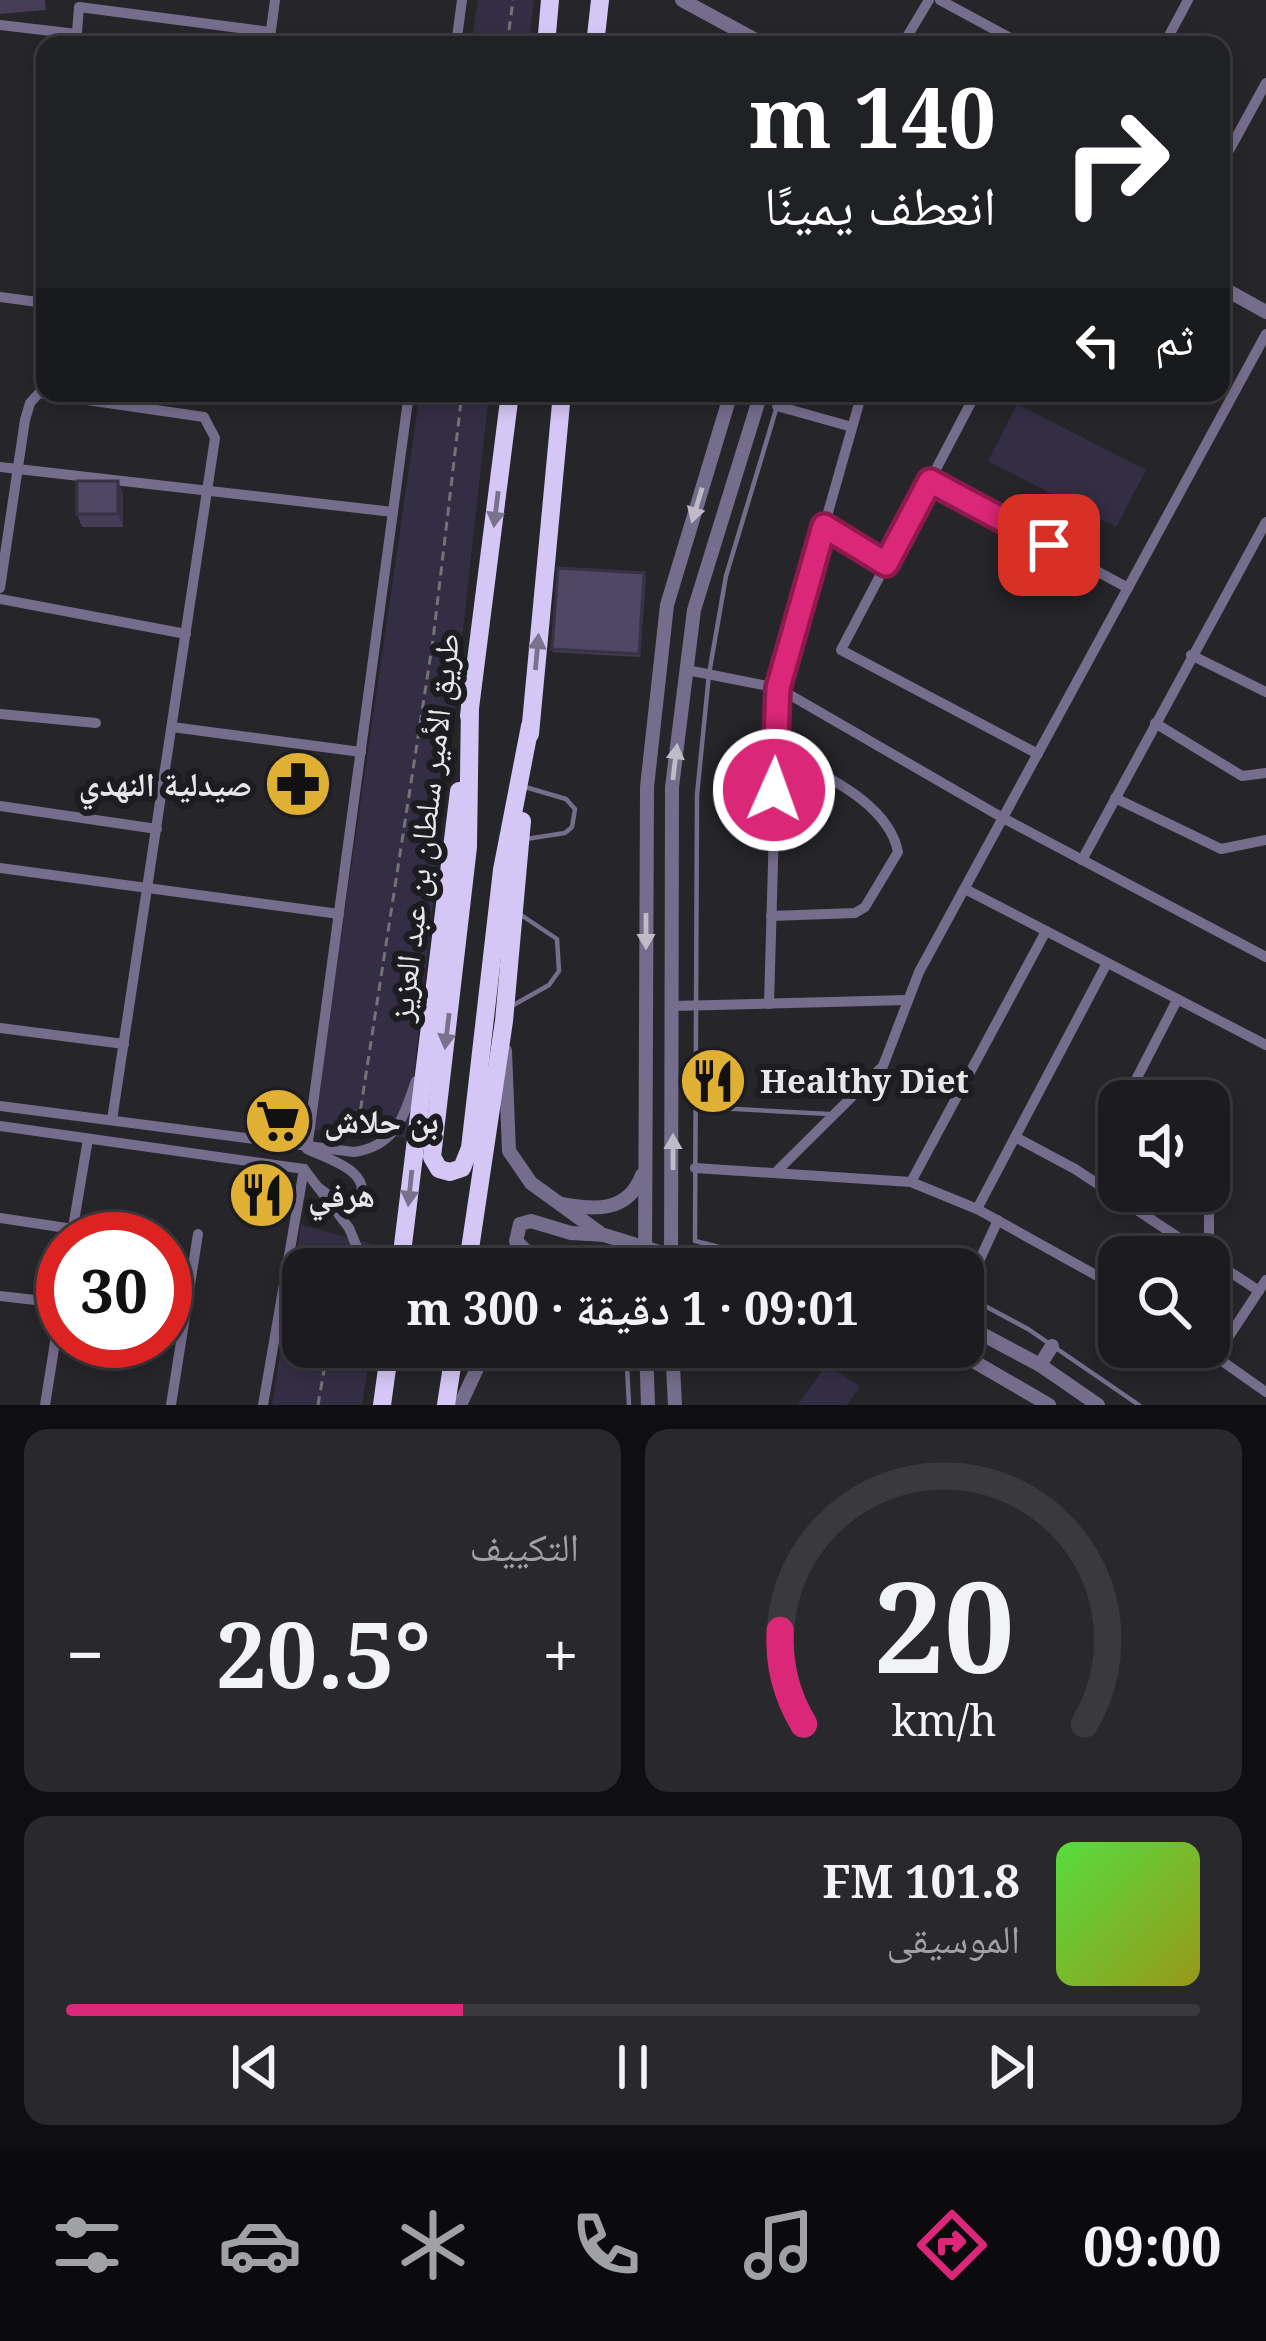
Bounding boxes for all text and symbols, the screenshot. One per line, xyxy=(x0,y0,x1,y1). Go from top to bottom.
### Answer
text: 140 m xyxy=(749,58,996,173)
icon: right xyxy=(1038,84,1194,240)
text: انعطف يمينًا xyxy=(764,167,996,241)
text: ثم xyxy=(1155,307,1194,368)
icon: left xyxy=(1065,312,1131,378)
one-way arrow xyxy=(687,487,705,524)
one-way arrow xyxy=(486,491,505,528)
pin xyxy=(998,494,1100,596)
icon: arrive xyxy=(1016,512,1082,578)
street label: طريق الأمير سلطان بن عبد العزيز xyxy=(377,630,470,1025)
one-way arrow xyxy=(528,633,547,670)
position arrow xyxy=(711,727,837,853)
one-way arrow xyxy=(666,743,685,780)
pharmacy icon: صيدلية النهدي xyxy=(263,749,333,819)
place label: صيدلية النهدي xyxy=(79,761,252,810)
one-way arrow xyxy=(636,913,656,951)
one-way arrow xyxy=(437,1012,456,1050)
restaurant icon: Healthy Diet xyxy=(678,1046,748,1116)
place label: Healthy Diet xyxy=(760,1058,969,1103)
map controls xyxy=(1098,1080,1230,1368)
button: sound xyxy=(1098,1080,1230,1212)
supermarket icon: بن حلاش xyxy=(243,1086,313,1156)
place label: بن حلاش xyxy=(324,1098,439,1143)
one-way arrow xyxy=(663,1132,682,1170)
restaurant icon: هرفي xyxy=(227,1160,297,1230)
one-way arrow xyxy=(400,1170,419,1207)
place label: هرفي xyxy=(308,1172,375,1221)
speed limit sign: 30 xyxy=(36,1212,192,1368)
button: search xyxy=(1098,1236,1230,1368)
text: 09:01 · 1 دقيقة · 300 m xyxy=(407,1277,859,1338)
text: التكييف xyxy=(470,1519,579,1572)
text: 20 xyxy=(873,1540,1014,1710)
text: 20.5° xyxy=(216,1592,431,1714)
text: − xyxy=(66,1608,104,1698)
text: + xyxy=(542,1608,579,1698)
text: km/h xyxy=(891,1689,996,1748)
text: 101.8 FM xyxy=(823,1850,1020,1911)
text: الموسيقى xyxy=(887,1911,1020,1964)
icon: previous xyxy=(222,2034,288,2100)
icon: pause xyxy=(600,2034,666,2100)
icon: next xyxy=(978,2034,1044,2100)
icon: filters xyxy=(45,2203,129,2287)
icon: car xyxy=(218,2203,302,2287)
icon: climate xyxy=(391,2203,475,2287)
icon: phone xyxy=(564,2203,648,2287)
icon: music xyxy=(737,2203,821,2287)
icon: directions xyxy=(910,2203,994,2287)
text: 09:00 xyxy=(1083,2208,1221,2282)

